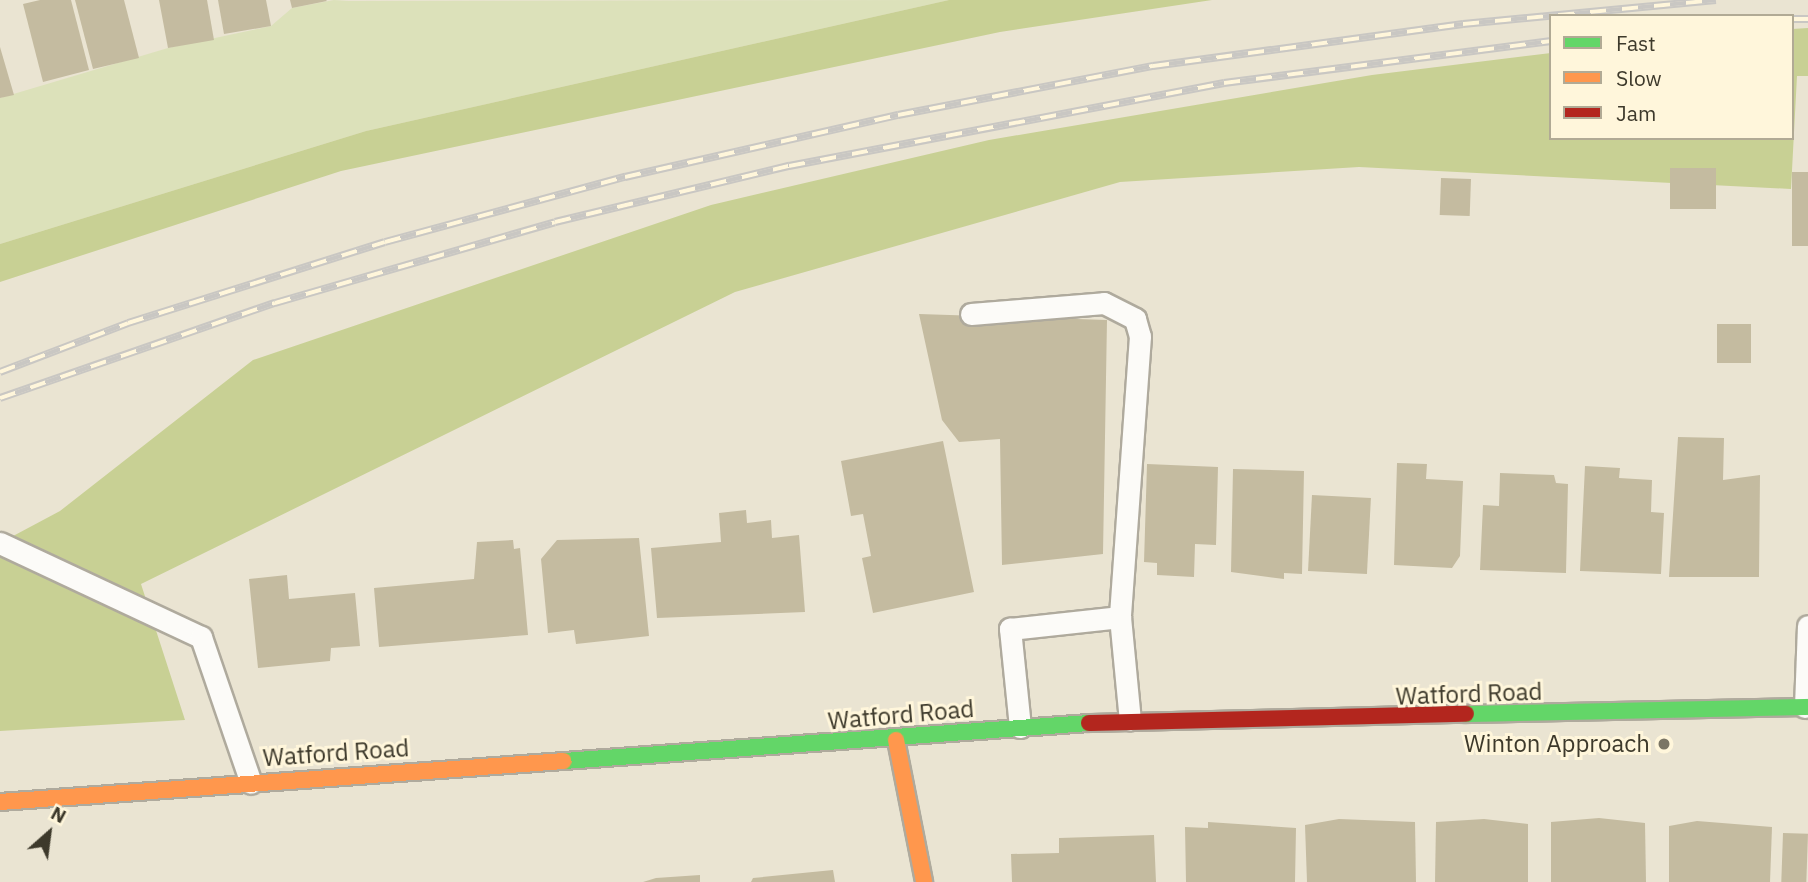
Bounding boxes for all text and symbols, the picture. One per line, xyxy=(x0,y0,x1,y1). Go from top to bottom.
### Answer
legend xyxy=(1549,14,1794,140)
text: Fast xyxy=(1616,29,1656,57)
text: Slow xyxy=(1616,64,1662,92)
text: Jam xyxy=(1616,99,1656,127)
street label: Watford Road xyxy=(1395,677,1543,711)
street label: Watford Road xyxy=(827,694,975,736)
place label: Winton Approach xyxy=(1464,730,1650,758)
street label: Watford Road xyxy=(262,734,410,772)
marker: Winton Approach xyxy=(1656,736,1672,752)
north arrow xyxy=(14,798,84,868)
text: N xyxy=(47,801,71,828)

